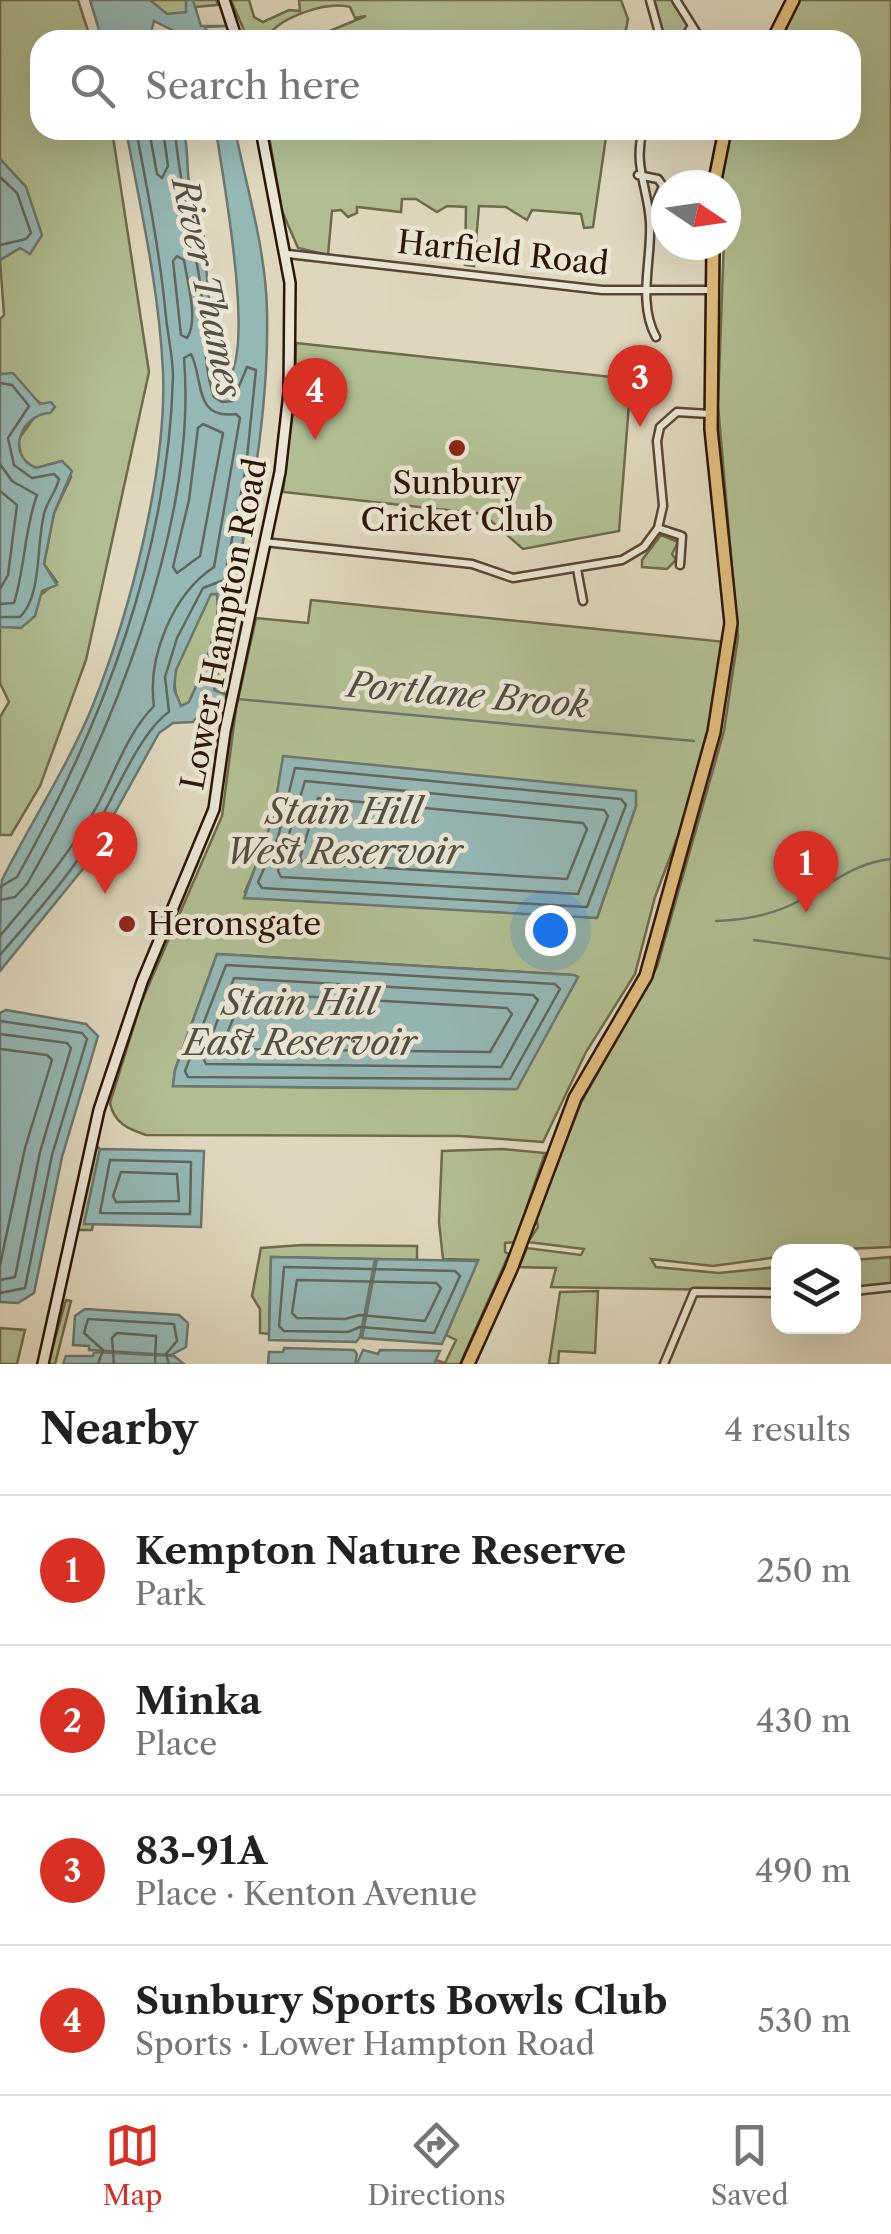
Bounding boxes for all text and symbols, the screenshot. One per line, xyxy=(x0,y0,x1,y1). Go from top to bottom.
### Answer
search box xyxy=(30,30,861,140)
icon: search xyxy=(65,58,120,113)
text: Search here xyxy=(145,62,360,109)
north arrow xyxy=(651,170,741,260)
water label: River Thames xyxy=(163,171,252,403)
street label: Harfield Road xyxy=(395,222,611,283)
pin: 3 xyxy=(608,344,672,427)
pin: 4 xyxy=(282,358,348,440)
marker: Sunbury Cricket Club xyxy=(446,437,468,459)
street label: Lower Hampton Road xyxy=(172,455,275,793)
place label: Sunbury Cricket Club xyxy=(361,463,553,539)
water label: Portlane Brook xyxy=(343,662,590,726)
water label: Stain Hill West Reservoir xyxy=(225,790,465,873)
pin: 2 xyxy=(72,812,138,894)
pin: 1 xyxy=(774,830,838,913)
place label: Heronsgate xyxy=(147,904,321,943)
your location xyxy=(525,905,576,956)
marker: Heronsgate xyxy=(116,913,138,935)
water label: Stain Hill East Reservoir xyxy=(180,981,418,1064)
map controls xyxy=(771,1244,861,1334)
button: layers xyxy=(771,1244,861,1334)
text: Nearby xyxy=(40,1403,198,1455)
text: 4 results xyxy=(725,1410,851,1449)
text: Kempton Nature Reserve xyxy=(135,1527,626,1574)
text: 1 xyxy=(65,1551,80,1590)
text: 250 m xyxy=(757,1551,851,1590)
text: Park xyxy=(135,1574,205,1613)
text: Minka xyxy=(135,1677,262,1724)
text: 2 xyxy=(63,1701,82,1740)
text: 430 m xyxy=(756,1701,851,1740)
text: Place xyxy=(135,1724,217,1763)
text: 83-91A xyxy=(135,1827,267,1874)
text: 3 xyxy=(63,1851,82,1890)
text: 490 m xyxy=(755,1851,851,1890)
text: Place · Kenton Avenue xyxy=(135,1874,477,1913)
text: Sunbury Sports Bowls Club xyxy=(135,1977,667,2024)
text: 4 xyxy=(63,2001,82,2040)
text: 530 m xyxy=(757,2001,851,2040)
text: Sports · Lower Hampton Road xyxy=(135,2024,595,2063)
tab: Map xyxy=(102,2118,163,2212)
tab: Directions xyxy=(367,2118,506,2212)
tab: Saved xyxy=(711,2118,789,2212)

